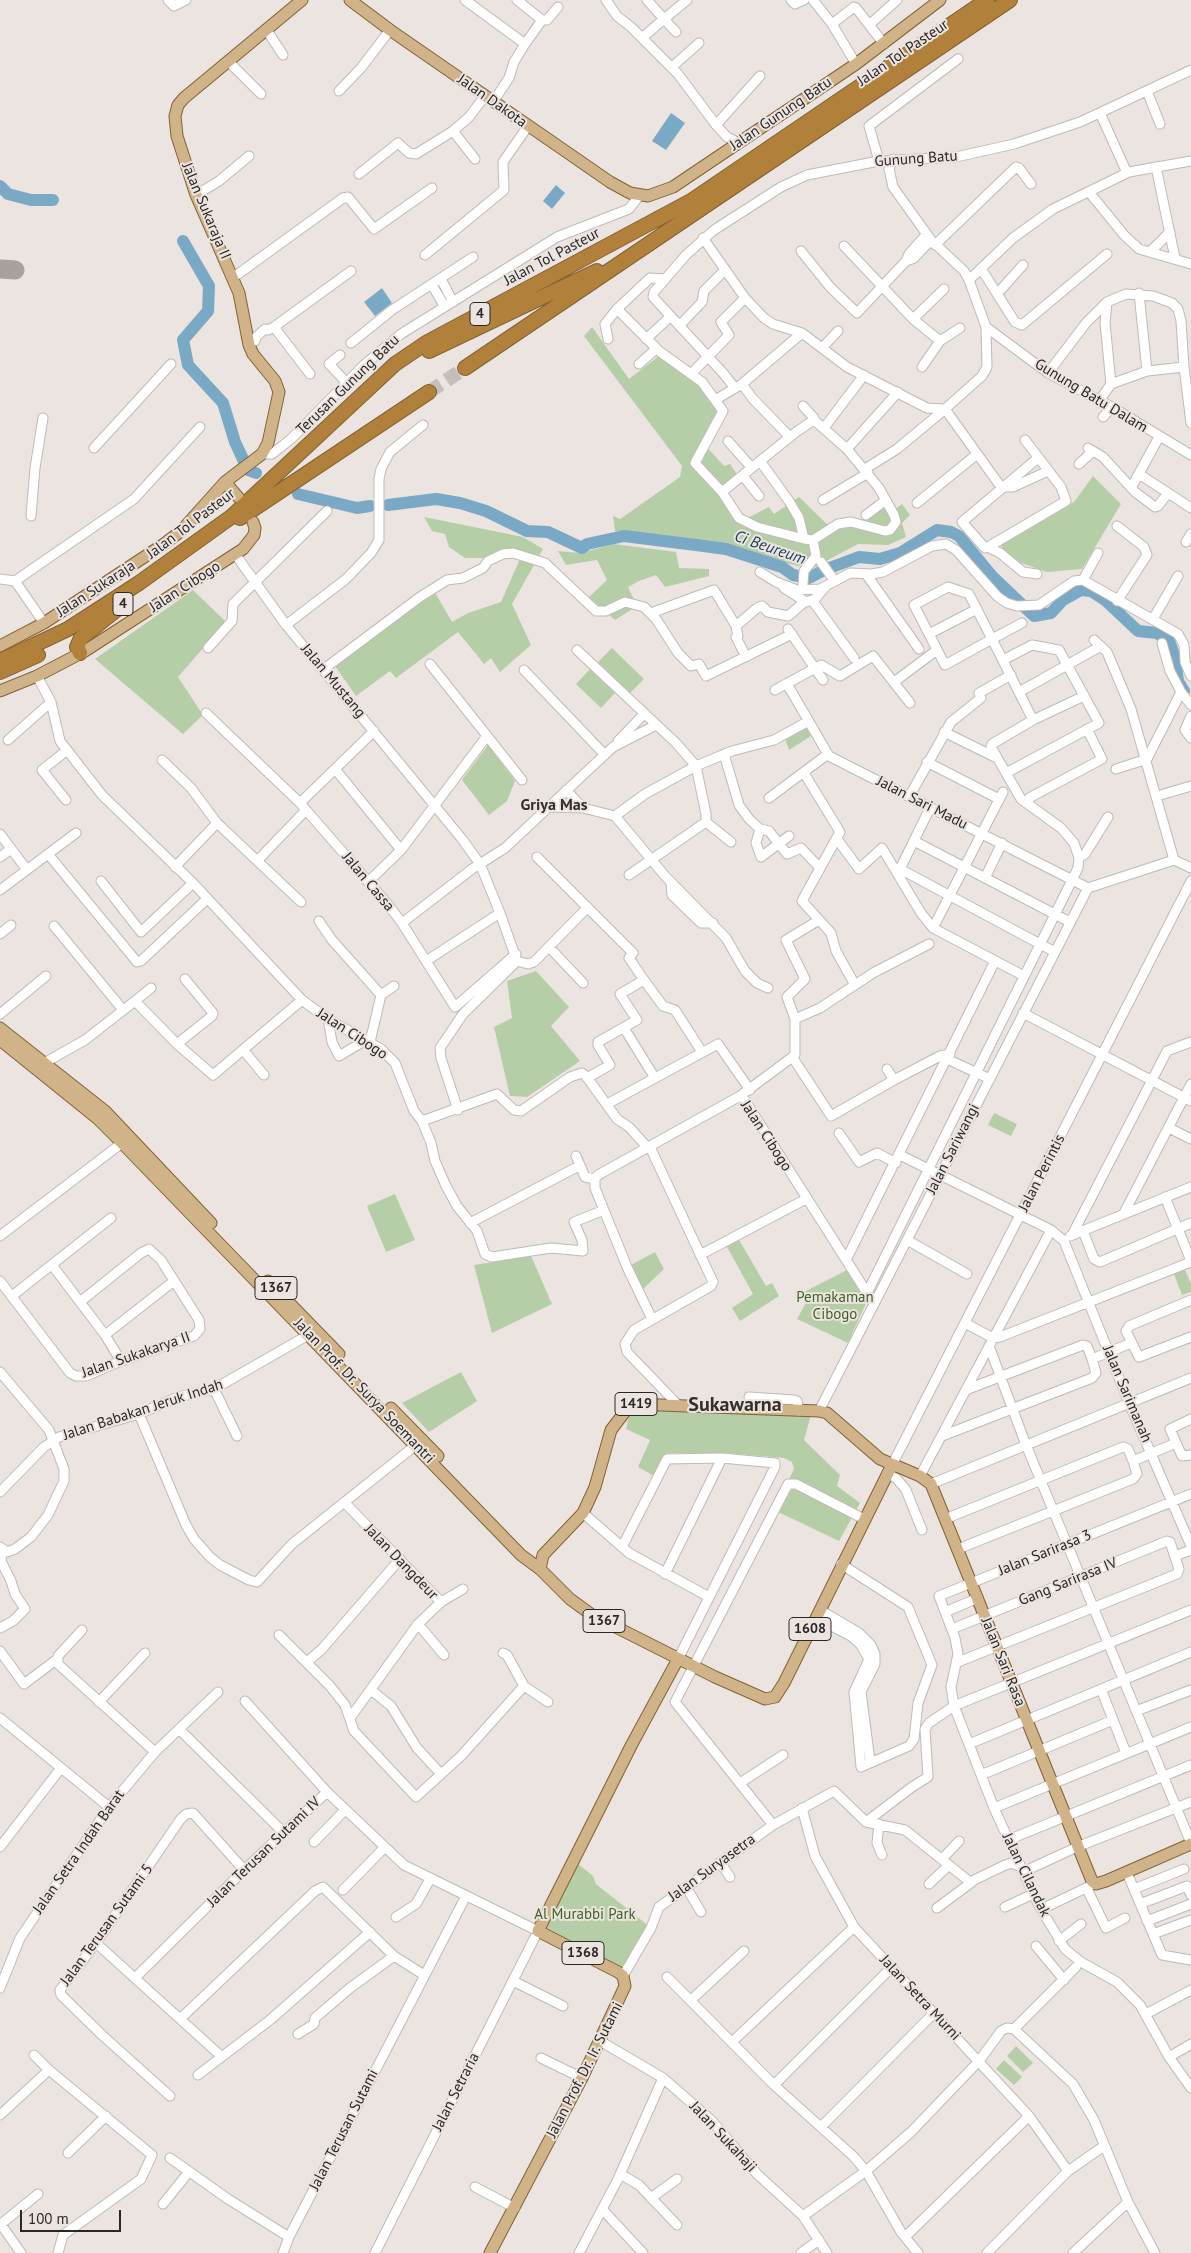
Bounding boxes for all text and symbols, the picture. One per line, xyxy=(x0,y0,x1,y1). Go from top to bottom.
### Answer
street label: Jalan Tol Pasteur xyxy=(854,16,952,90)
street label: Jalan Dakota xyxy=(454,70,530,132)
street label: Jalan Gunung Batu xyxy=(727,73,835,155)
street label: Gunung Batu xyxy=(874,147,958,171)
street label: Jalan Sukaraja II xyxy=(178,160,234,262)
street label: Jalan Tol Pasteur xyxy=(501,224,603,290)
road number: 4 xyxy=(470,302,490,326)
street label: Terusan Gunung Batu xyxy=(293,331,403,439)
street label: Gunung Batu Dalam xyxy=(1031,355,1151,437)
street label: Jalan Tol Pasteur xyxy=(143,485,239,563)
water label: Ci Beureum xyxy=(732,527,808,569)
street label: Jalan Sukaraja xyxy=(53,557,139,621)
street label: Jalan Cibogo xyxy=(146,557,224,617)
road number: 4 xyxy=(113,592,133,616)
street label: Jalan Mustang xyxy=(297,640,369,722)
street label: Jalan Sari Madu xyxy=(873,772,971,834)
district label: Griya Mas xyxy=(521,795,587,815)
street label: Jalan Cassa xyxy=(338,849,398,915)
street label: Jalan Cibogo xyxy=(313,1004,391,1064)
street label: Jalan Cibogo xyxy=(736,1097,796,1175)
street label: Jalan Sariwangi xyxy=(922,1101,984,1197)
street label: Jalan Perintis xyxy=(1015,1131,1069,1215)
road number: 1367 xyxy=(255,1276,297,1300)
park label: Pemakaman Cibogo xyxy=(796,1289,874,1324)
street label: Jalan Prof. Dr. Surya Soemantri xyxy=(290,1315,438,1467)
street label: Jalan Sukakarya II xyxy=(79,1328,193,1382)
street label: Jalan Sarimanah xyxy=(1098,1343,1156,1445)
street label: Jalan Babakan Jeruk Indah xyxy=(61,1376,225,1444)
road number: 1419 xyxy=(615,1392,657,1416)
district label: Sukawarna xyxy=(688,1393,782,1417)
street label: Jalan Dangdeur xyxy=(360,1520,442,1604)
street label: Jalan Sarirasa 3 xyxy=(996,1526,1094,1580)
street label: Gang Sarirasa IV xyxy=(1016,1554,1120,1610)
road number: 1367 xyxy=(583,1610,625,1632)
street label: Jalan Sari Rasa xyxy=(977,1615,1029,1709)
road number: 1608 xyxy=(789,1618,831,1640)
street label: Jalan Setra Indah Barat xyxy=(29,1787,129,1917)
street label: Jalan Terusan Sutami IV xyxy=(204,1793,324,1911)
street label: Jalan Suryasetra xyxy=(665,1830,759,1906)
street label: Jalan Cilandak xyxy=(998,1830,1054,1920)
street label: Jalan Terusan Sutami 5 xyxy=(57,1861,157,1989)
park label: Al Murabbi Park xyxy=(534,1906,636,1924)
road number: 1368 xyxy=(562,1942,604,1965)
street label: Jalan Setra Murni xyxy=(876,1952,964,2044)
street label: Jalan Prof. Dr. Ir. Sutami xyxy=(543,1999,627,2141)
street label: Jalan Setraria xyxy=(429,2050,483,2134)
street label: Jalan Terusan Sutami xyxy=(306,2066,382,2194)
street label: Jalan Sukahaji xyxy=(686,2098,760,2176)
scale bar xyxy=(22,2200,124,2232)
text: 100 m xyxy=(28,2209,69,2228)

